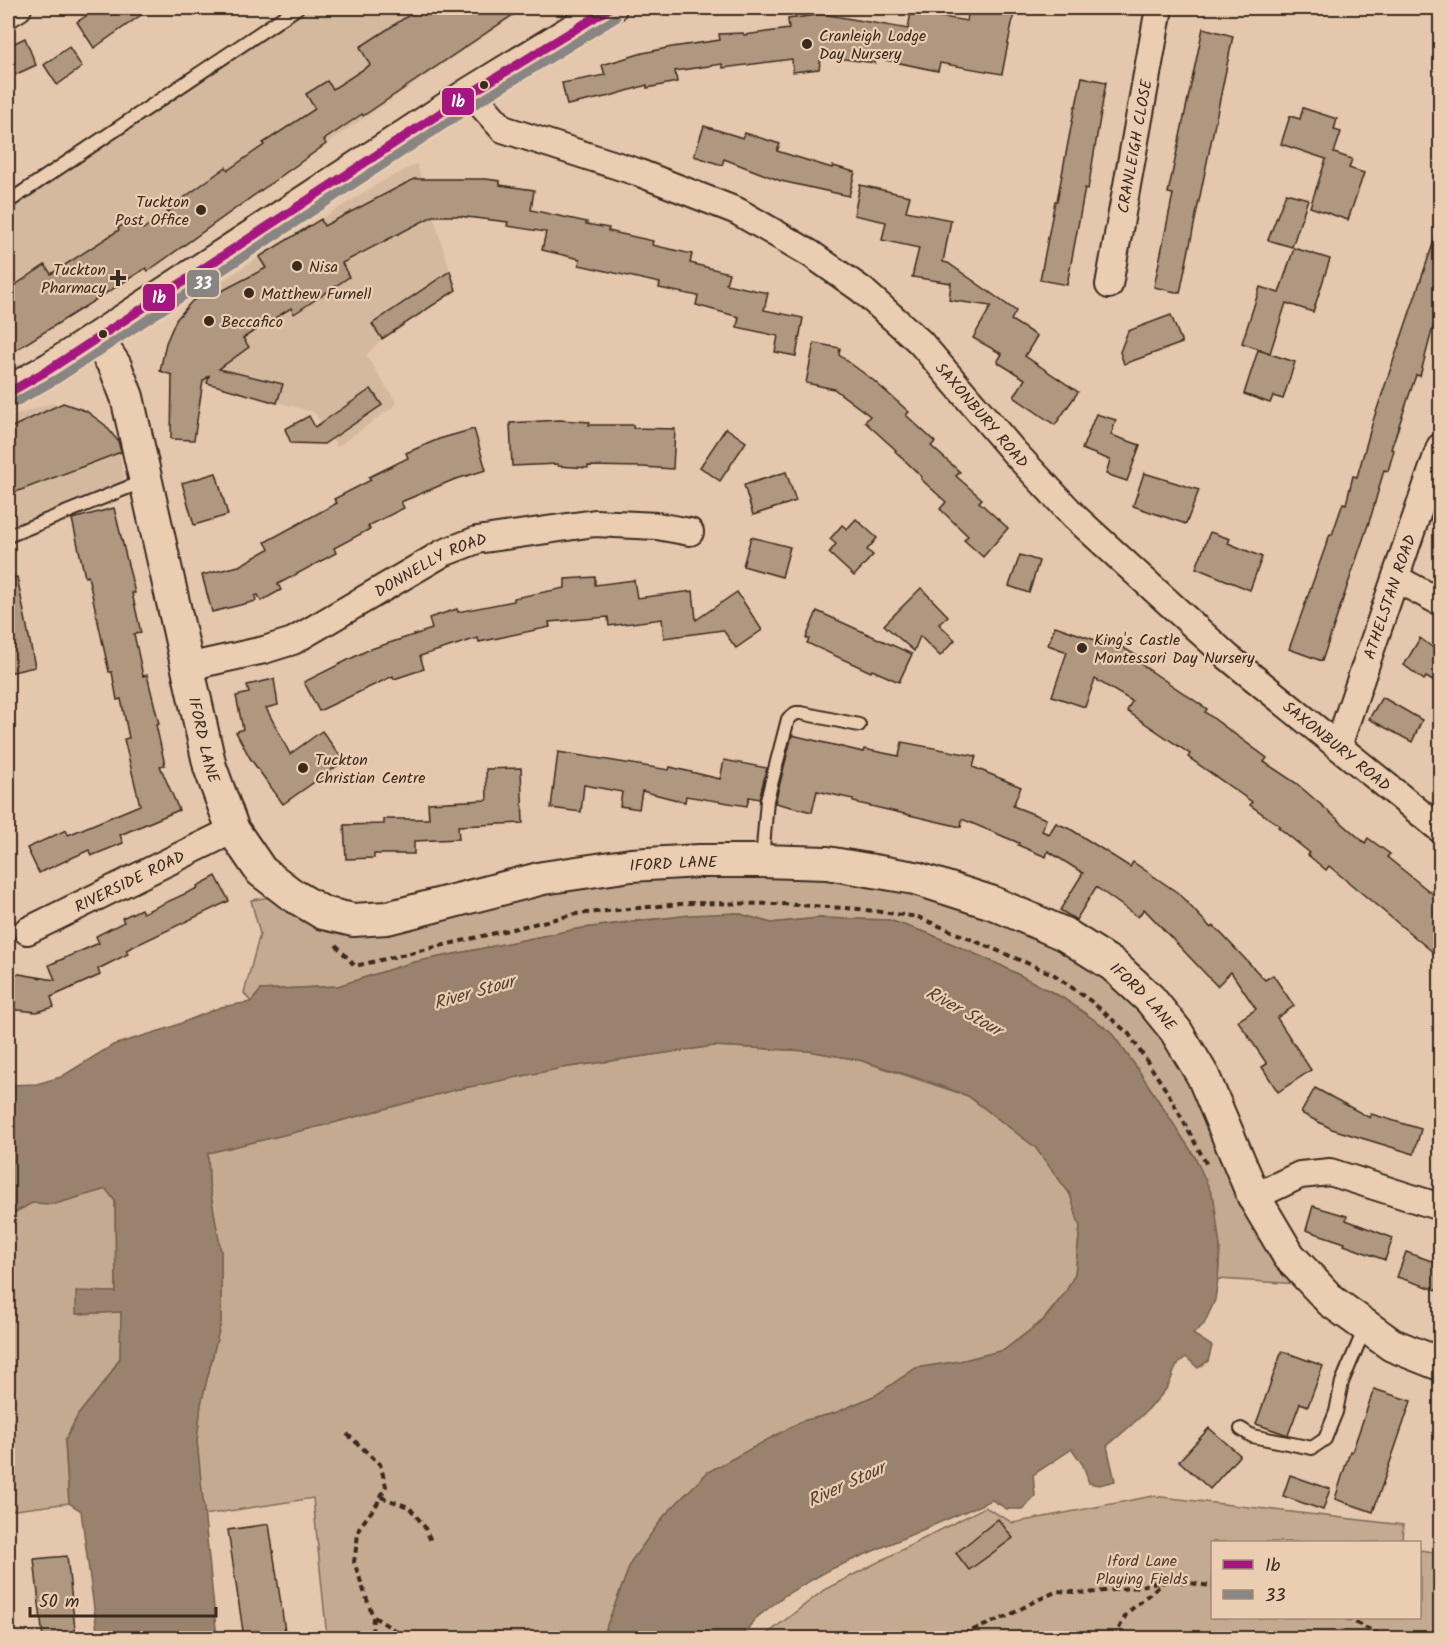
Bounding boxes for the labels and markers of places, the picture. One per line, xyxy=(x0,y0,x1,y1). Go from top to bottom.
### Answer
place label: Cranleigh Lodge Day Nursery xyxy=(819,24,926,67)
marker: Cranleigh Lodge Day Nursery xyxy=(800,37,814,51)
unlabelled marker xyxy=(478,79,490,91)
place label: Tuckton Post Office xyxy=(115,190,189,233)
marker: Tuckton Post Office xyxy=(194,203,208,217)
place label: Nisa xyxy=(309,255,338,280)
place label: Tuckton Pharmacy xyxy=(41,258,106,301)
marker: Nisa xyxy=(290,259,304,273)
marker: Tuckton Pharmacy xyxy=(111,271,125,285)
place label: Matthew Furnell xyxy=(261,282,371,307)
marker: Matthew Furnell xyxy=(242,286,256,300)
place label: Beccafico xyxy=(221,310,283,335)
marker: Beccafico xyxy=(202,314,216,328)
unlabelled marker xyxy=(97,328,109,340)
place label: King's Castle Montessori Day Nursery xyxy=(1094,628,1255,671)
marker: King's Castle Montessori Day Nursery xyxy=(1075,641,1089,655)
place label: Tuckton Christian Centre xyxy=(315,748,426,791)
marker: Tuckton Christian Centre xyxy=(296,761,310,775)

